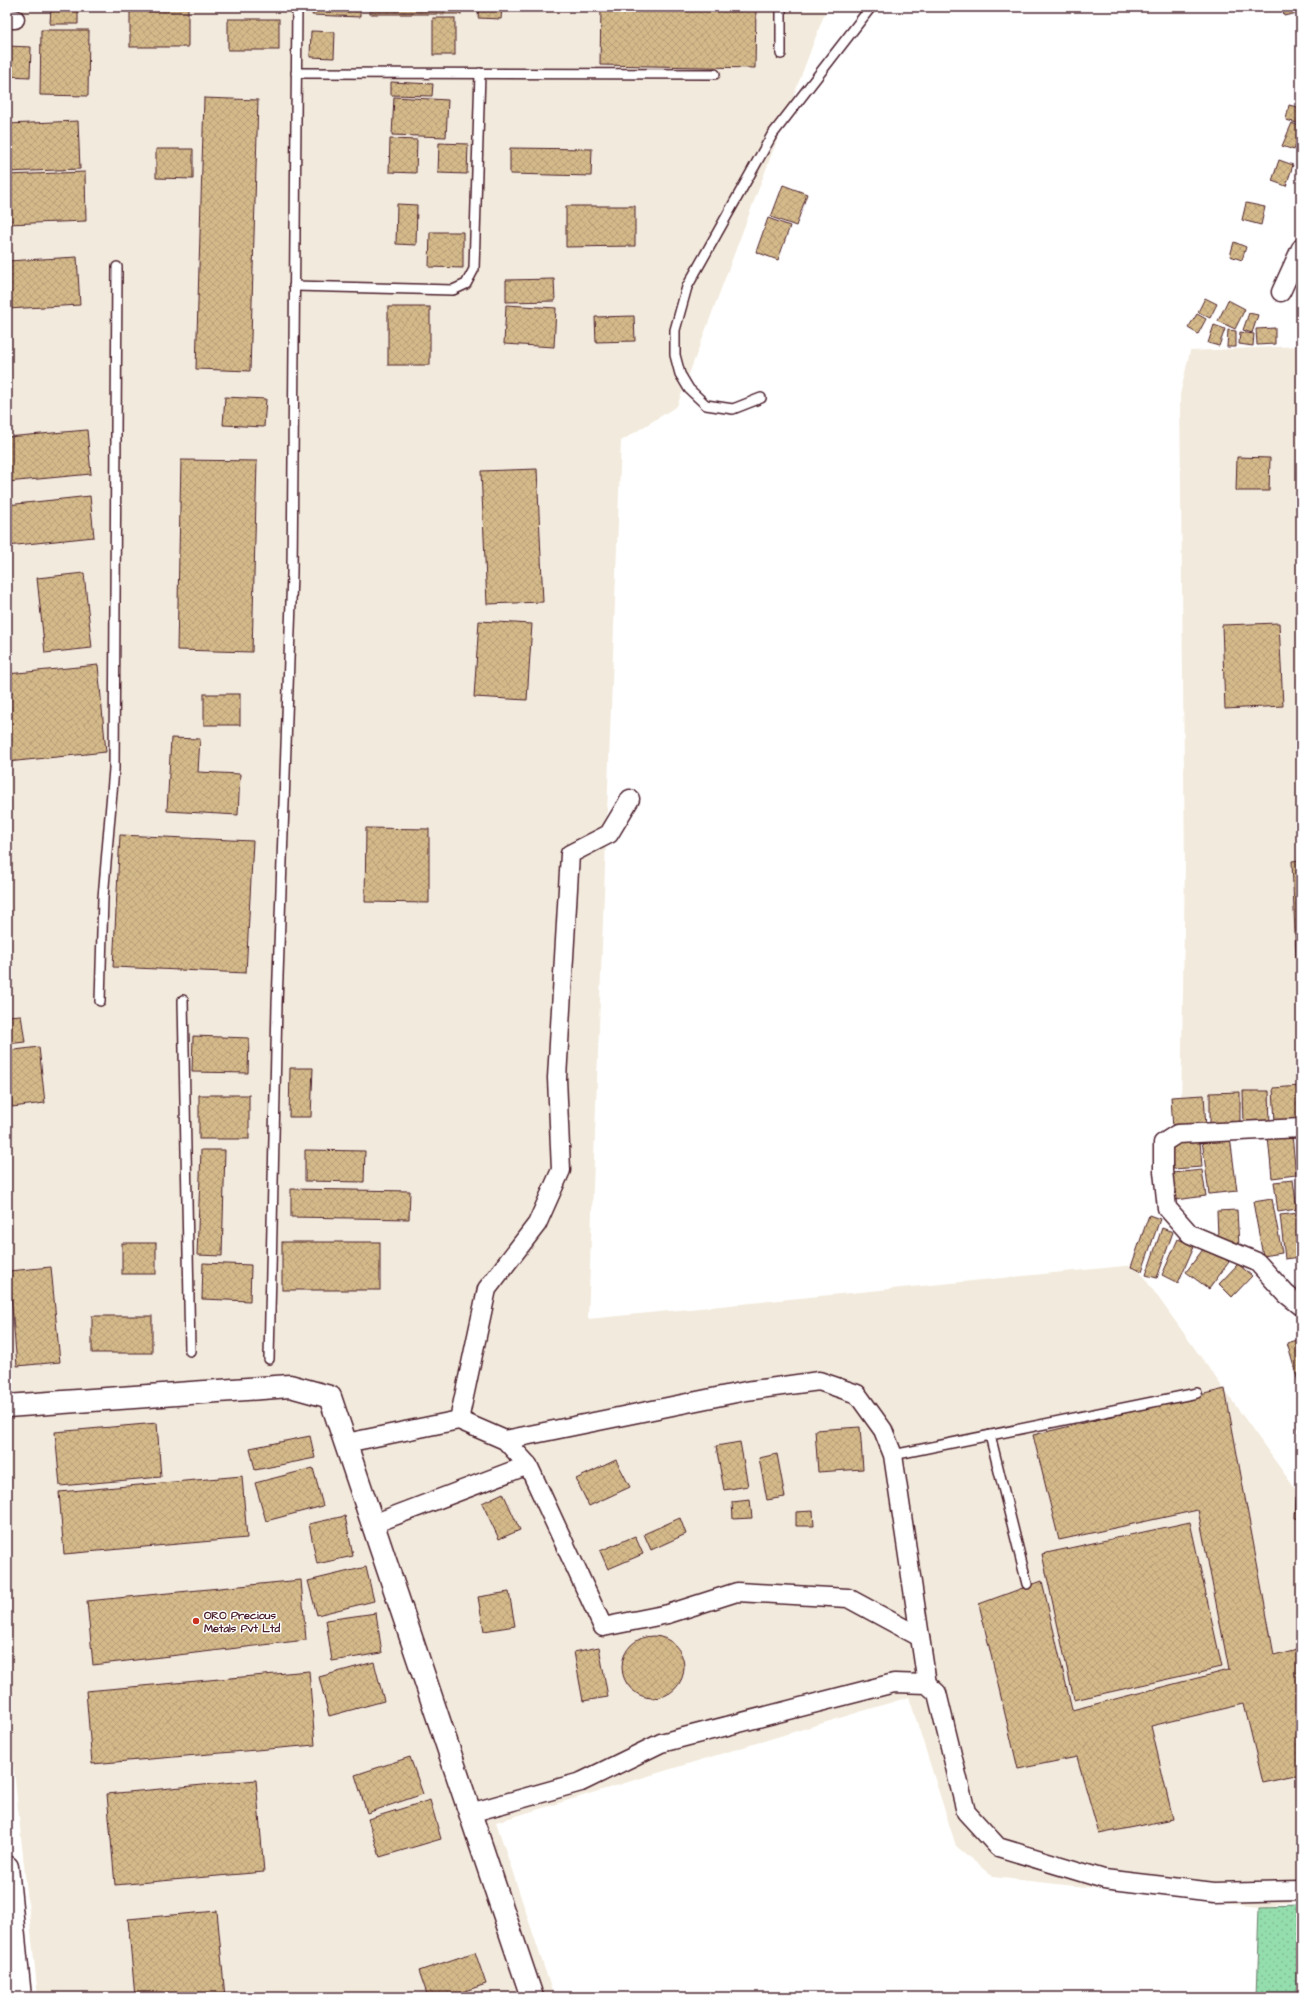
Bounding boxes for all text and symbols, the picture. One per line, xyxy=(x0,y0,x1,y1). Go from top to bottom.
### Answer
place label: ORO Precious Metals Pvt Ltd xyxy=(204,1608,280,1636)
marker: ORO Precious Metals Pvt Ltd xyxy=(191,1616,201,1626)

